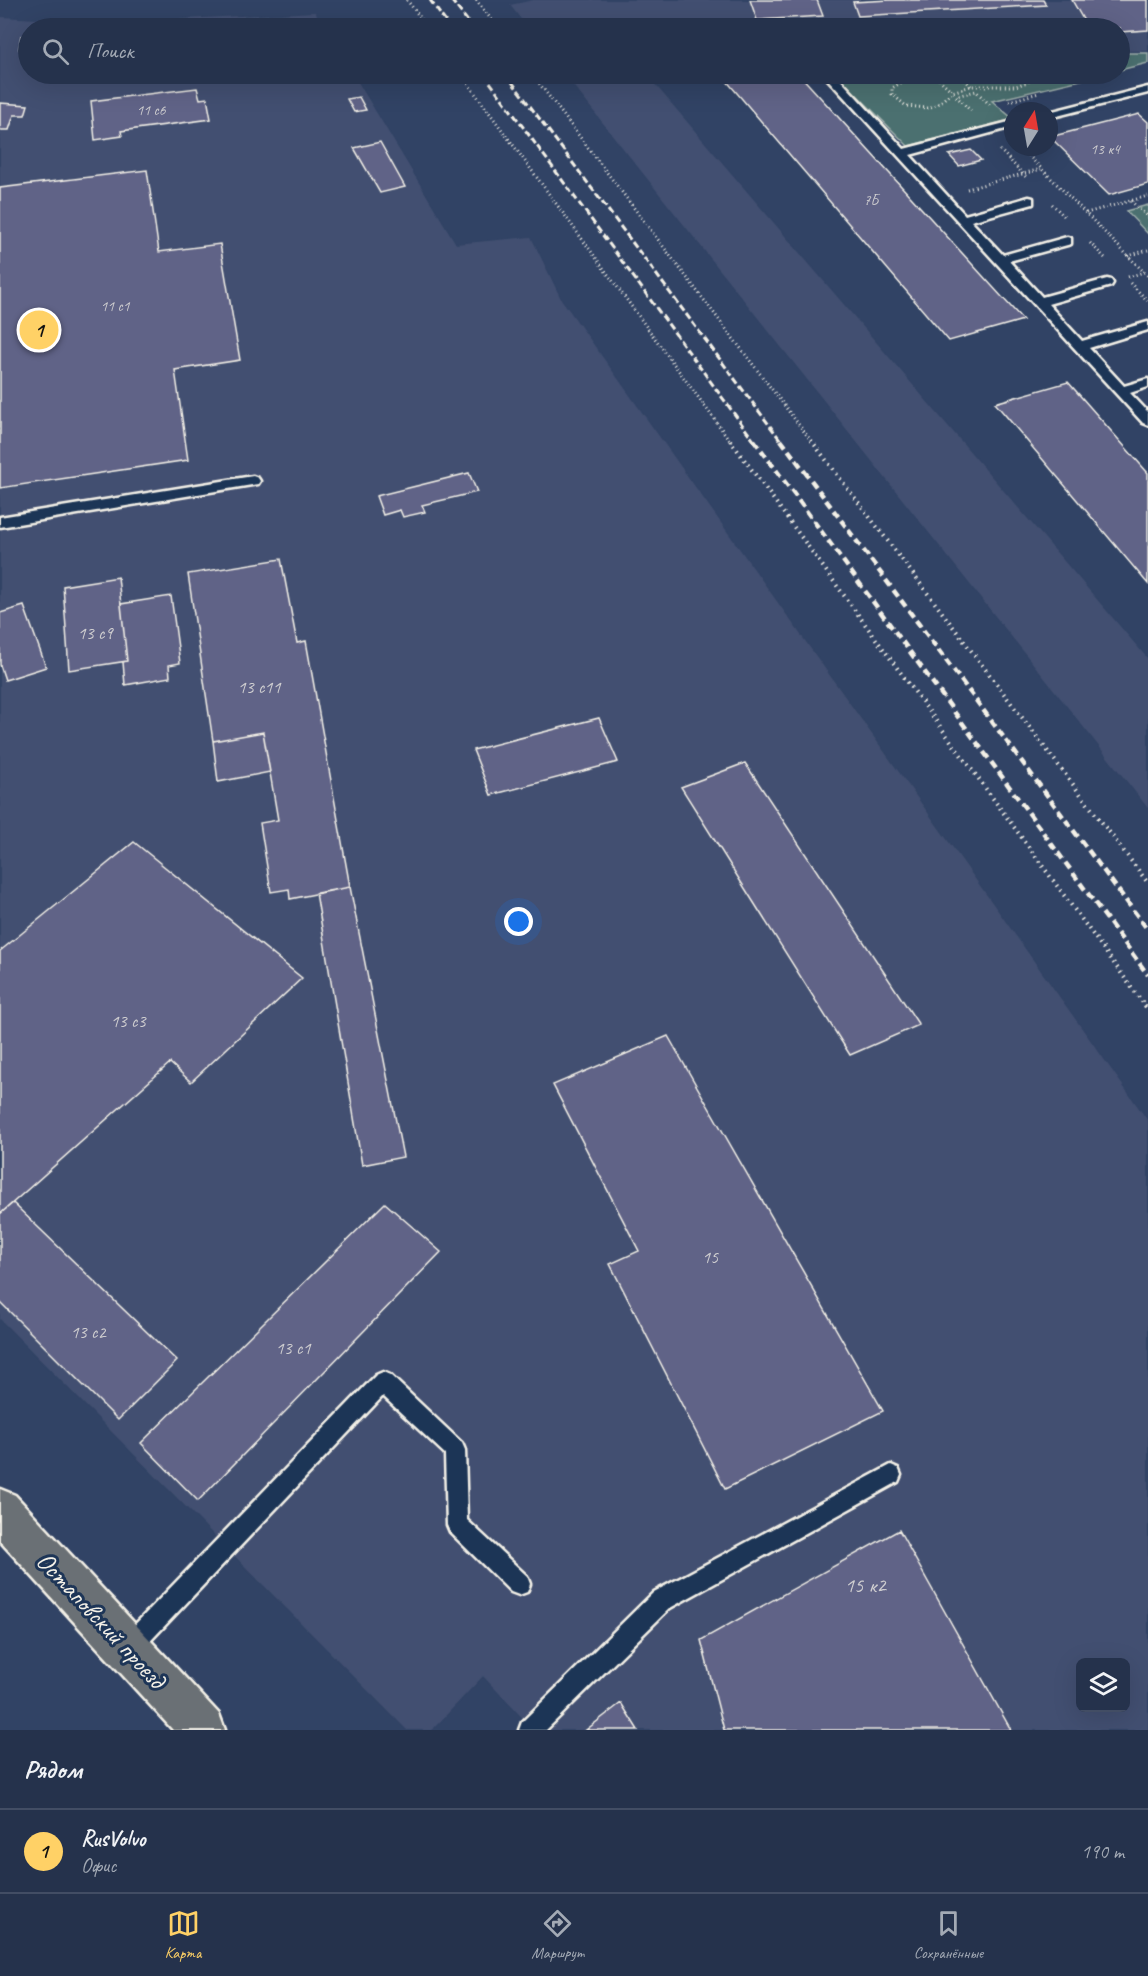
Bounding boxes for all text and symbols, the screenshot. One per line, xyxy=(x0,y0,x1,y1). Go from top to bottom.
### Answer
search box xyxy=(18,18,1130,84)
icon: search xyxy=(39,35,72,68)
text: Поиск xyxy=(87,37,133,65)
house number: 11 с6 xyxy=(136,101,167,120)
north arrow xyxy=(1004,102,1058,156)
house number: 13 к4 xyxy=(1090,140,1121,159)
house number: 7Б xyxy=(864,191,881,210)
house number: 11 с1 xyxy=(100,297,131,316)
pin: 1 xyxy=(20,308,58,352)
house number: 13 с9 xyxy=(77,622,114,644)
house number: 13 с11 xyxy=(237,676,281,698)
your location xyxy=(504,907,533,936)
house number: 13 с3 xyxy=(110,1010,147,1032)
house number: 15 xyxy=(702,1246,719,1268)
house number: 13 с2 xyxy=(70,1321,107,1343)
house number: 13 с1 xyxy=(275,1337,311,1359)
street label: Остаповский проезд xyxy=(29,1545,175,1697)
house number: 15 к2 xyxy=(844,1572,887,1598)
map controls xyxy=(1076,1658,1130,1712)
button: layers xyxy=(1076,1658,1130,1712)
text: Рядом xyxy=(24,1753,82,1786)
text: RusVolvo xyxy=(81,1825,145,1853)
text: 1 xyxy=(39,1839,48,1864)
text: 190 m xyxy=(1081,1839,1124,1864)
text: Офис xyxy=(81,1853,116,1878)
tab: Карта xyxy=(165,1907,201,1963)
tab: Маршрут xyxy=(531,1907,584,1963)
tab: Сохранённые xyxy=(914,1907,983,1963)

